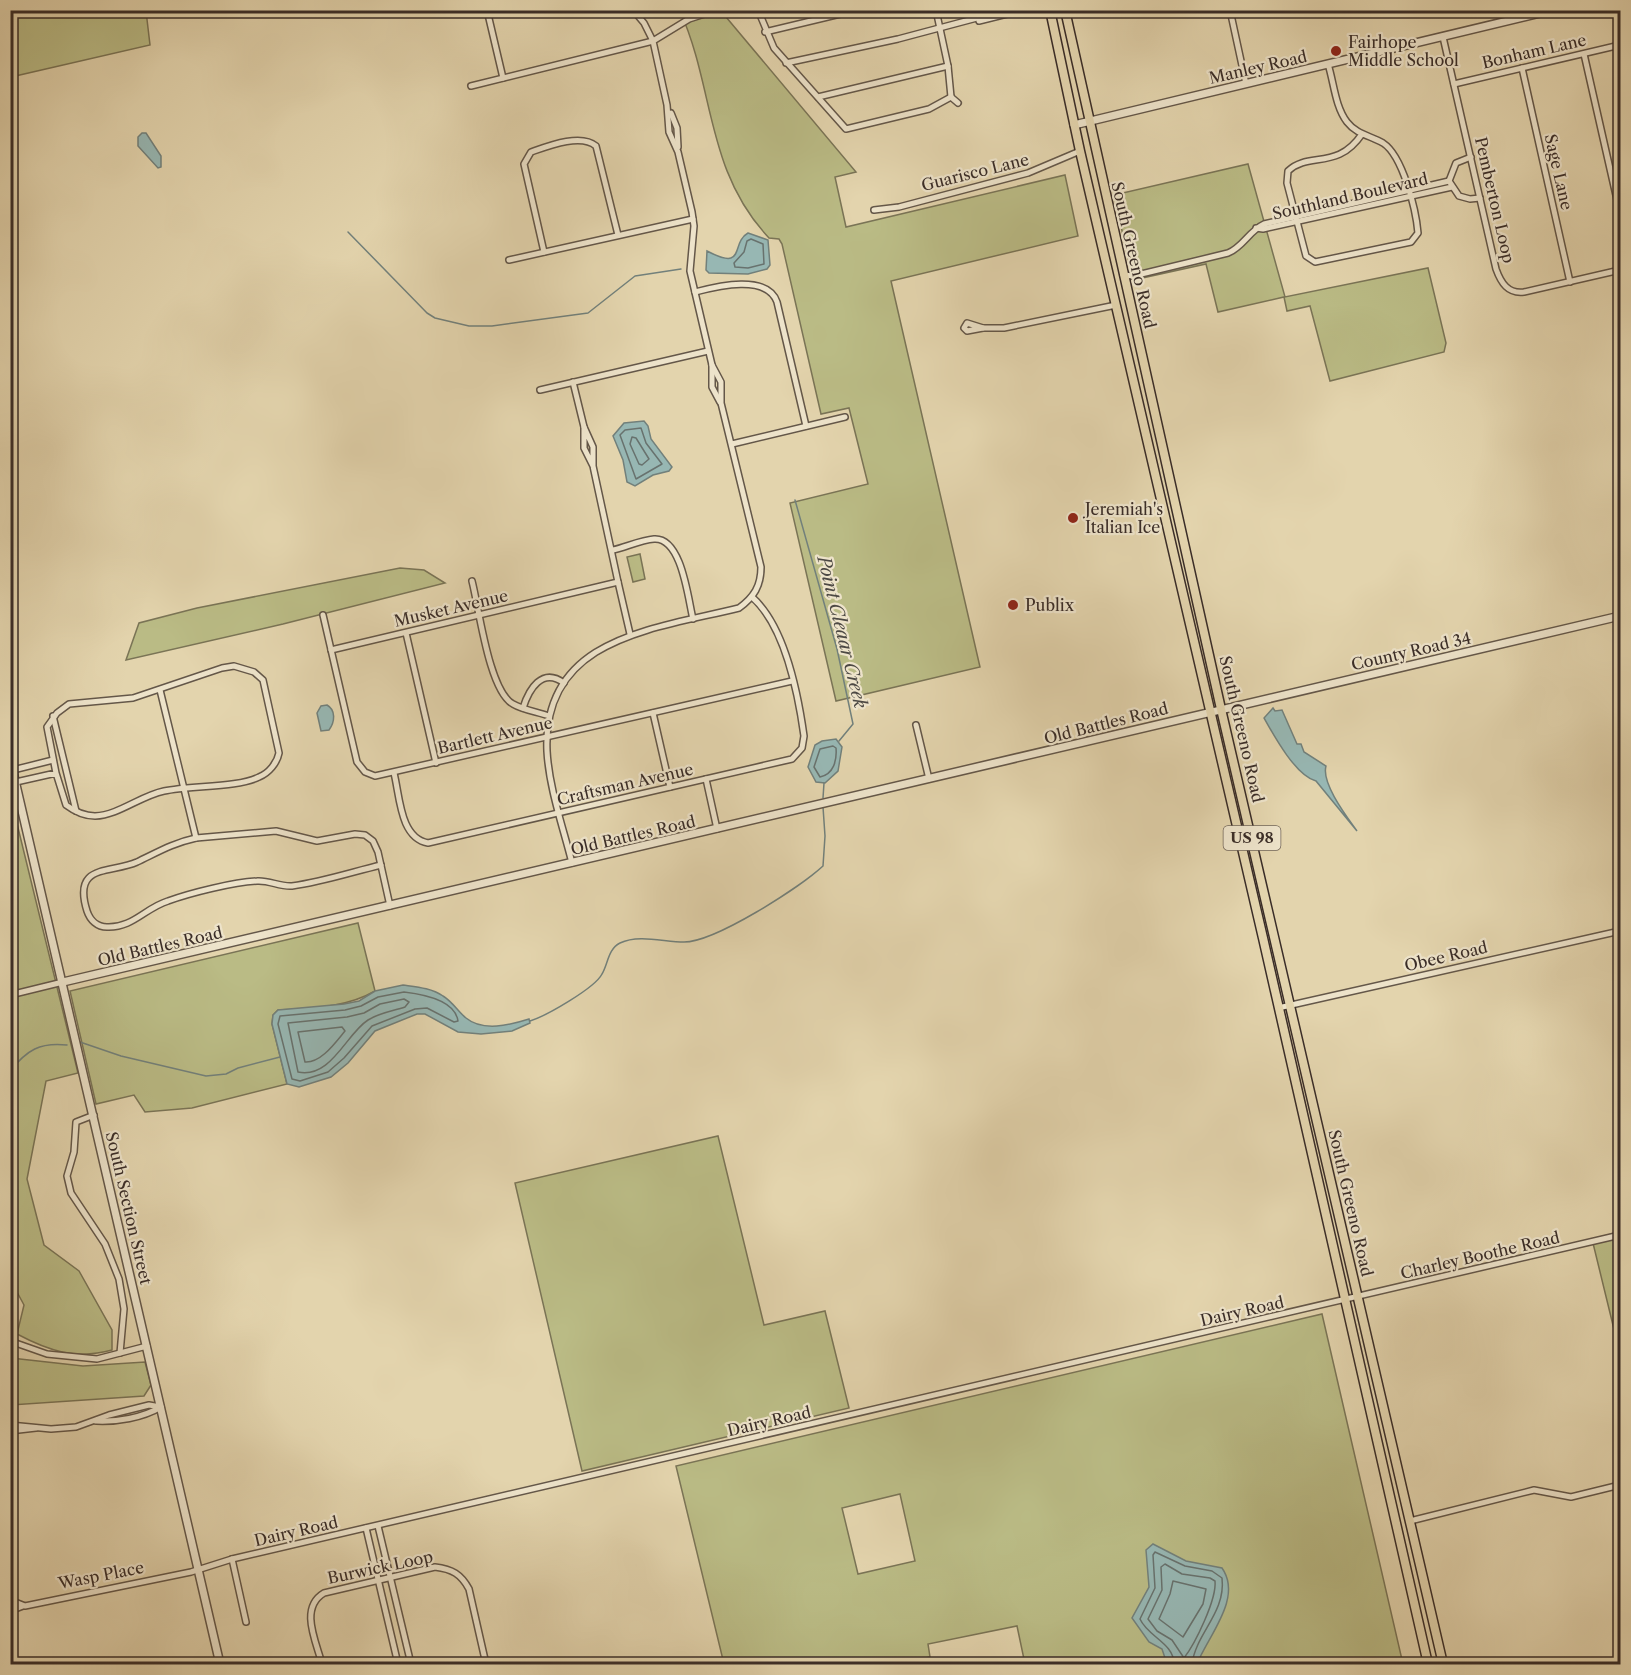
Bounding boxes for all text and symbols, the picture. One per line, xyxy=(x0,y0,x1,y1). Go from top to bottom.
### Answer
street label: Bonham Lane xyxy=(1480,29,1588,73)
place label: Fairhope Middle School xyxy=(1348,32,1459,70)
marker: Fairhope Middle School xyxy=(1329,44,1343,58)
street label: Manley Road xyxy=(1207,46,1309,88)
street label: Sage Lane xyxy=(1541,132,1577,212)
street label: Pemberton Loop xyxy=(1471,135,1519,265)
street label: Guarisco Lane xyxy=(919,149,1031,195)
street label: Southland Boulevard xyxy=(1270,168,1430,224)
street label: South Greeno Road xyxy=(1107,180,1161,331)
place label: Jeremiah's Italian Ice xyxy=(1082,499,1163,537)
marker: Jeremiah's Italian Ice xyxy=(1066,511,1080,525)
water label: Point Cleaar Creek xyxy=(812,552,872,711)
street label: Musket Avenue xyxy=(392,585,510,631)
place label: Publix xyxy=(1025,595,1075,615)
marker: Publix xyxy=(1006,598,1020,612)
street label: County Road 34 xyxy=(1349,628,1473,674)
street label: South Greeno Road xyxy=(1215,654,1269,805)
street label: Old Battles Road xyxy=(1042,698,1170,748)
street label: Bartlett Avenue xyxy=(435,712,555,758)
street label: Craftsman Avenue xyxy=(555,759,695,809)
street label: Old Battles Road xyxy=(569,811,698,859)
road number: US 98 xyxy=(1224,826,1280,850)
street label: Old Battles Road xyxy=(96,922,225,970)
street label: Obee Road xyxy=(1402,937,1490,975)
street label: South Greeno Road xyxy=(1324,1128,1378,1279)
street label: South Section Street xyxy=(102,1130,156,1287)
street label: Charley Boothe Road xyxy=(1398,1227,1562,1283)
street label: Dairy Road xyxy=(1198,1292,1286,1330)
street label: Dairy Road xyxy=(725,1402,813,1440)
street label: Dairy Road xyxy=(252,1512,340,1550)
street label: Burwick Loop xyxy=(325,1546,435,1588)
street label: Wasp Place xyxy=(56,1557,146,1593)

